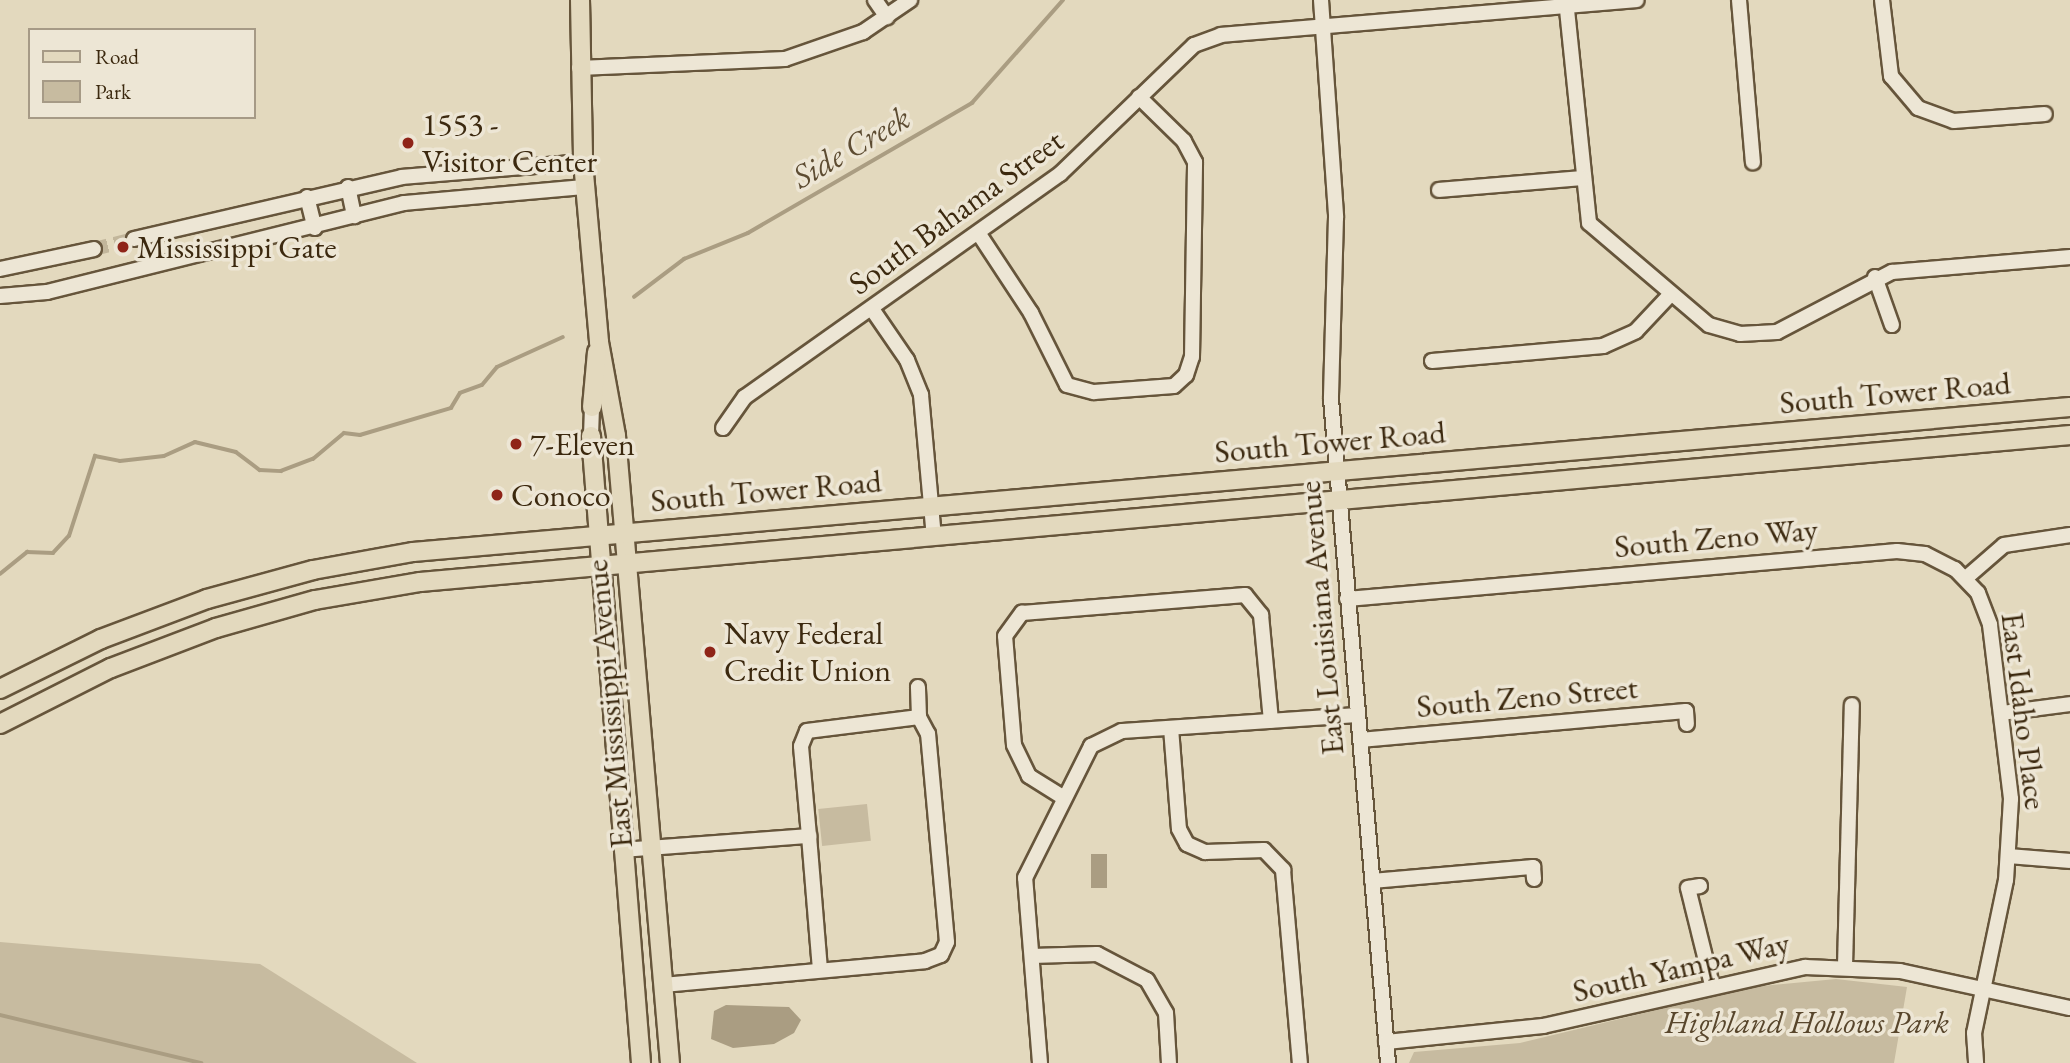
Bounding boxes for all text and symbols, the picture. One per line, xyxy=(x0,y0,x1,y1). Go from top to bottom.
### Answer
legend xyxy=(28,28,256,119)
text: Road xyxy=(95,43,139,70)
text: Park xyxy=(95,78,131,105)
water label: Side Creek xyxy=(785,98,917,196)
place label: 1553 - Visitor Center xyxy=(422,106,597,181)
street label: South Bahama Street xyxy=(841,121,1071,303)
marker: 1553 - Visitor Center xyxy=(400,135,416,151)
place label: Mississippi Gate xyxy=(137,228,337,266)
marker: Mississippi Gate xyxy=(115,239,131,255)
street label: South Tower Road xyxy=(1778,364,2012,422)
street label: South Tower Road xyxy=(1213,413,1447,471)
place label: 7-Eleven xyxy=(530,425,635,463)
marker: 7-Eleven xyxy=(508,436,524,452)
street label: South Tower Road xyxy=(649,462,883,520)
place label: Conoco xyxy=(511,476,611,514)
street label: East Louisiana Avenue xyxy=(1290,479,1352,757)
marker: Conoco xyxy=(489,487,505,503)
street label: South Zeno Way xyxy=(1613,510,1819,566)
street label: East Mississippi Avenue xyxy=(577,558,641,850)
street label: East Idaho Place xyxy=(1993,610,2055,812)
place label: Navy Federal Credit Union xyxy=(724,615,891,690)
marker: Navy Federal Credit Union xyxy=(702,644,718,660)
street label: South Zeno Street xyxy=(1415,668,1639,726)
street label: South Yampa Way xyxy=(1569,923,1793,1011)
park label: Highland Hollows Park xyxy=(1665,1003,1949,1041)

